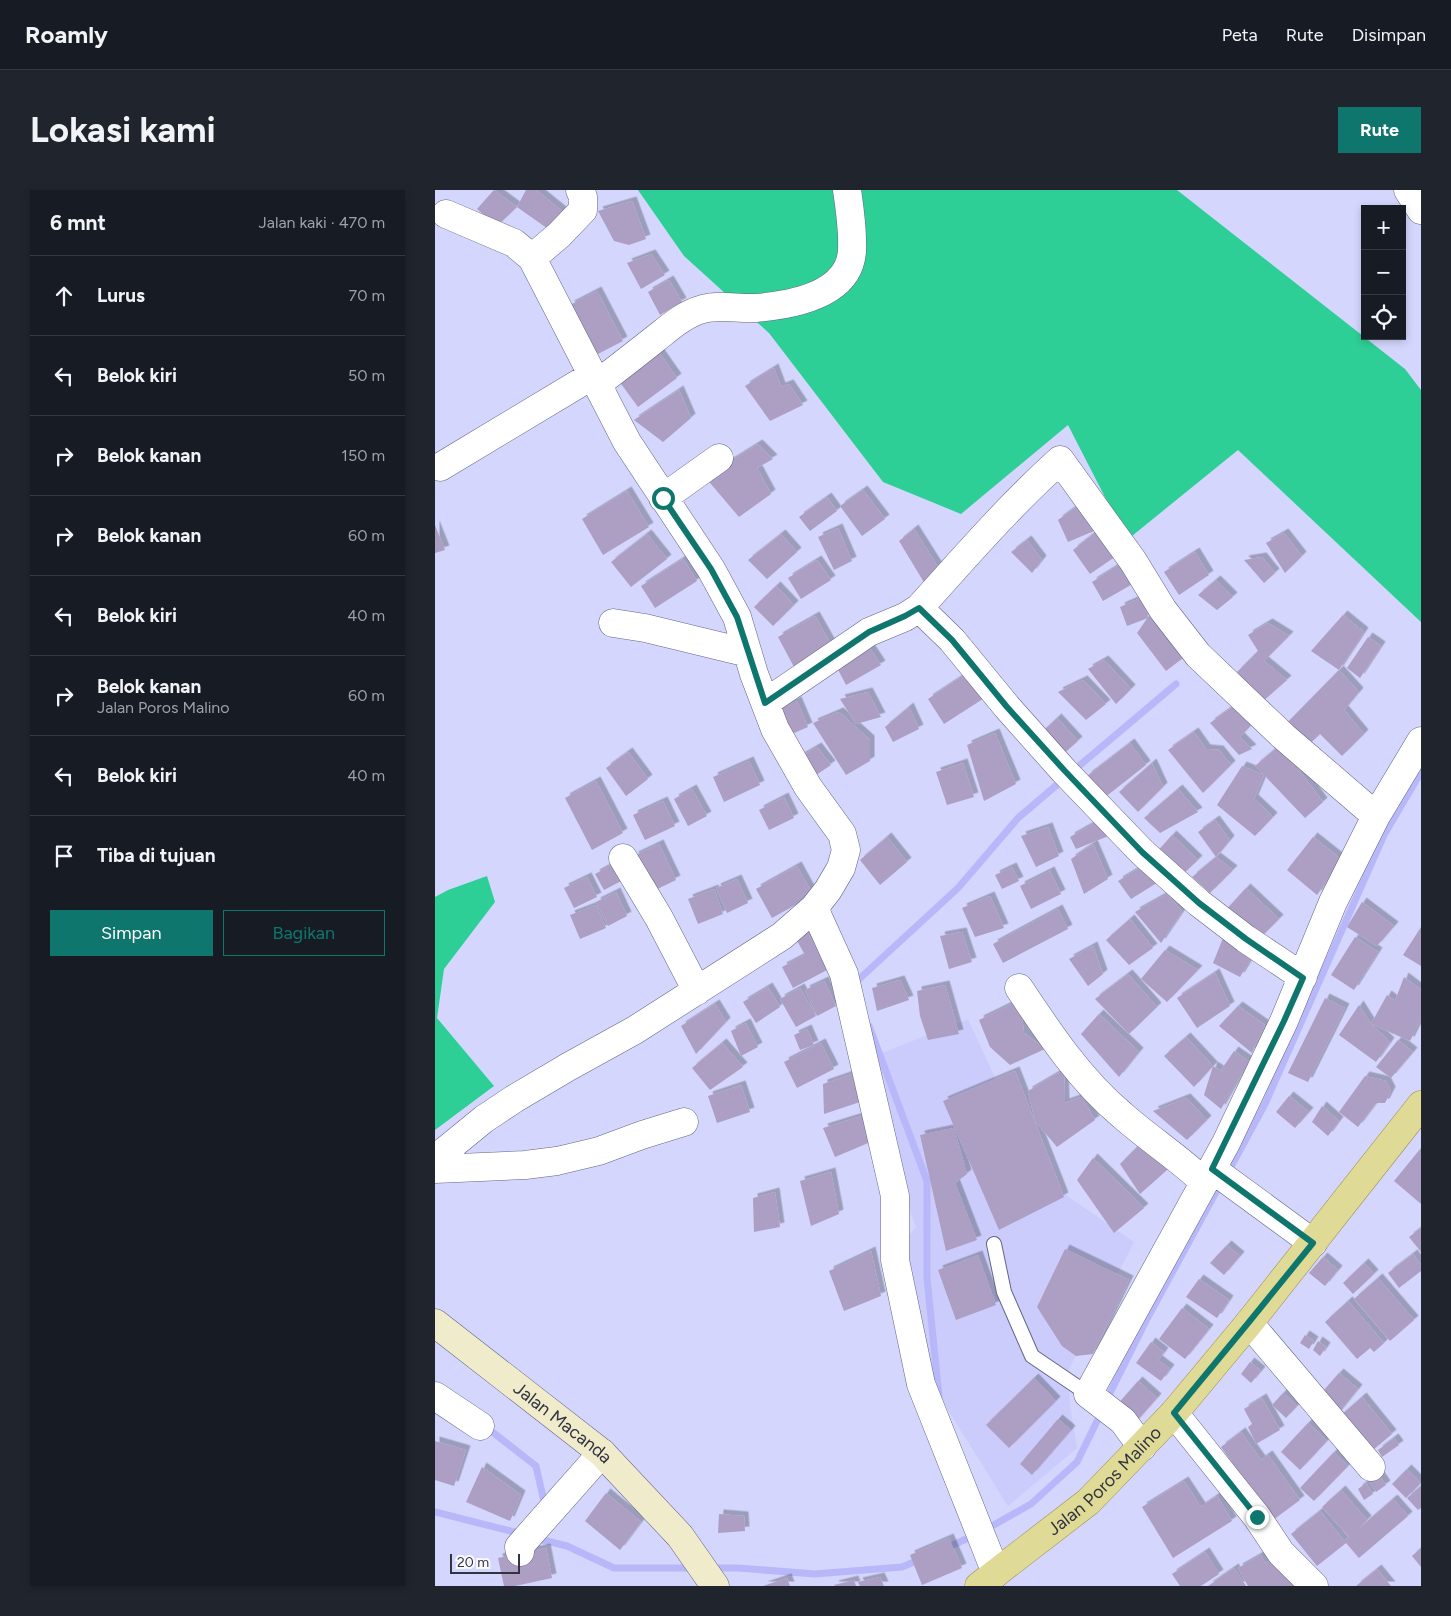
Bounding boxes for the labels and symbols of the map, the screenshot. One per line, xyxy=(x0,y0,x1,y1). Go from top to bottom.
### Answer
route start xyxy=(652,487,675,510)
street label: Jalan Macanda xyxy=(509,1377,617,1468)
street label: Jalan Poros Malino xyxy=(1043,1422,1166,1540)
route end xyxy=(1246,1506,1269,1529)
scale bar xyxy=(450,1551,520,1574)

